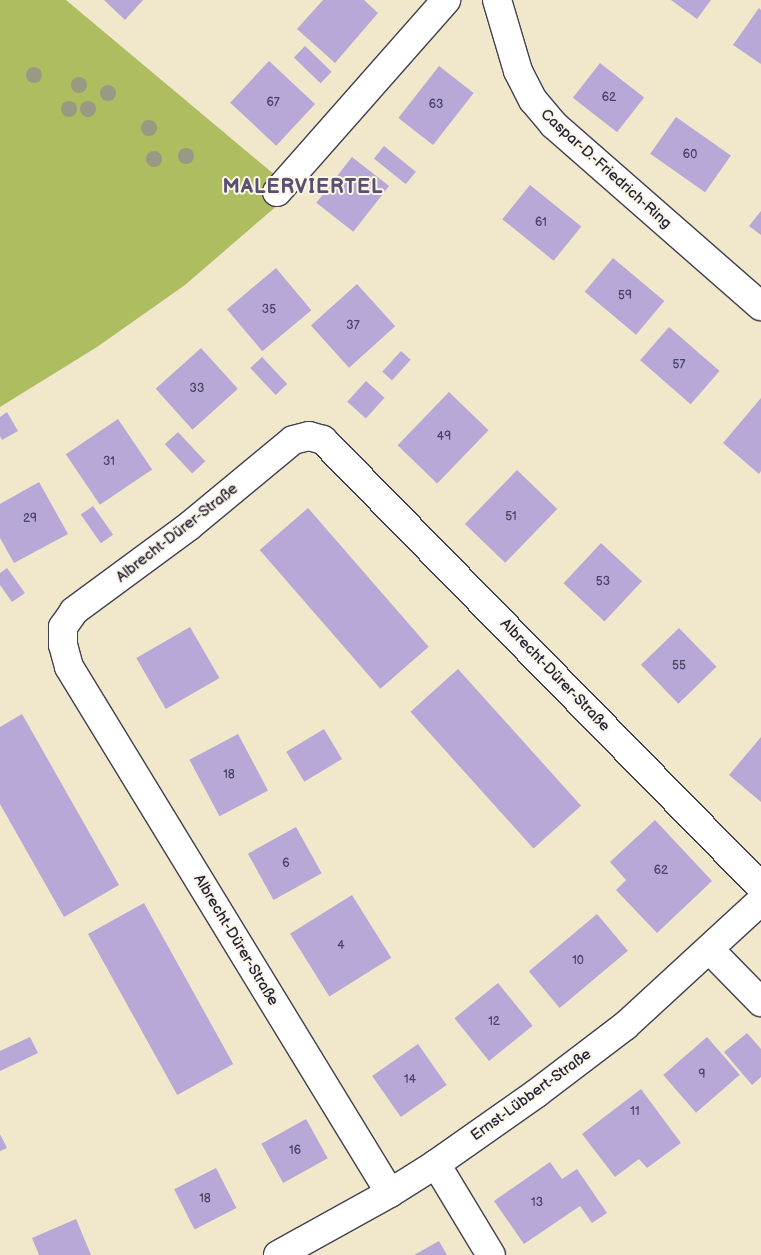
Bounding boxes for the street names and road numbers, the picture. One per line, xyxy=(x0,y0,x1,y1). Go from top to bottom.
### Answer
street label: Caspar-D.-Friedrich-Ring xyxy=(537,105,675,233)
street label: Albrecht-Dürer-Straße xyxy=(112,480,242,586)
street label: Albrecht-Dürer-Straße xyxy=(497,615,613,735)
street label: Albrecht-Dürer-Straße xyxy=(190,871,282,1009)
street label: Ernst-Lübbert-Straße xyxy=(467,1045,595,1145)

